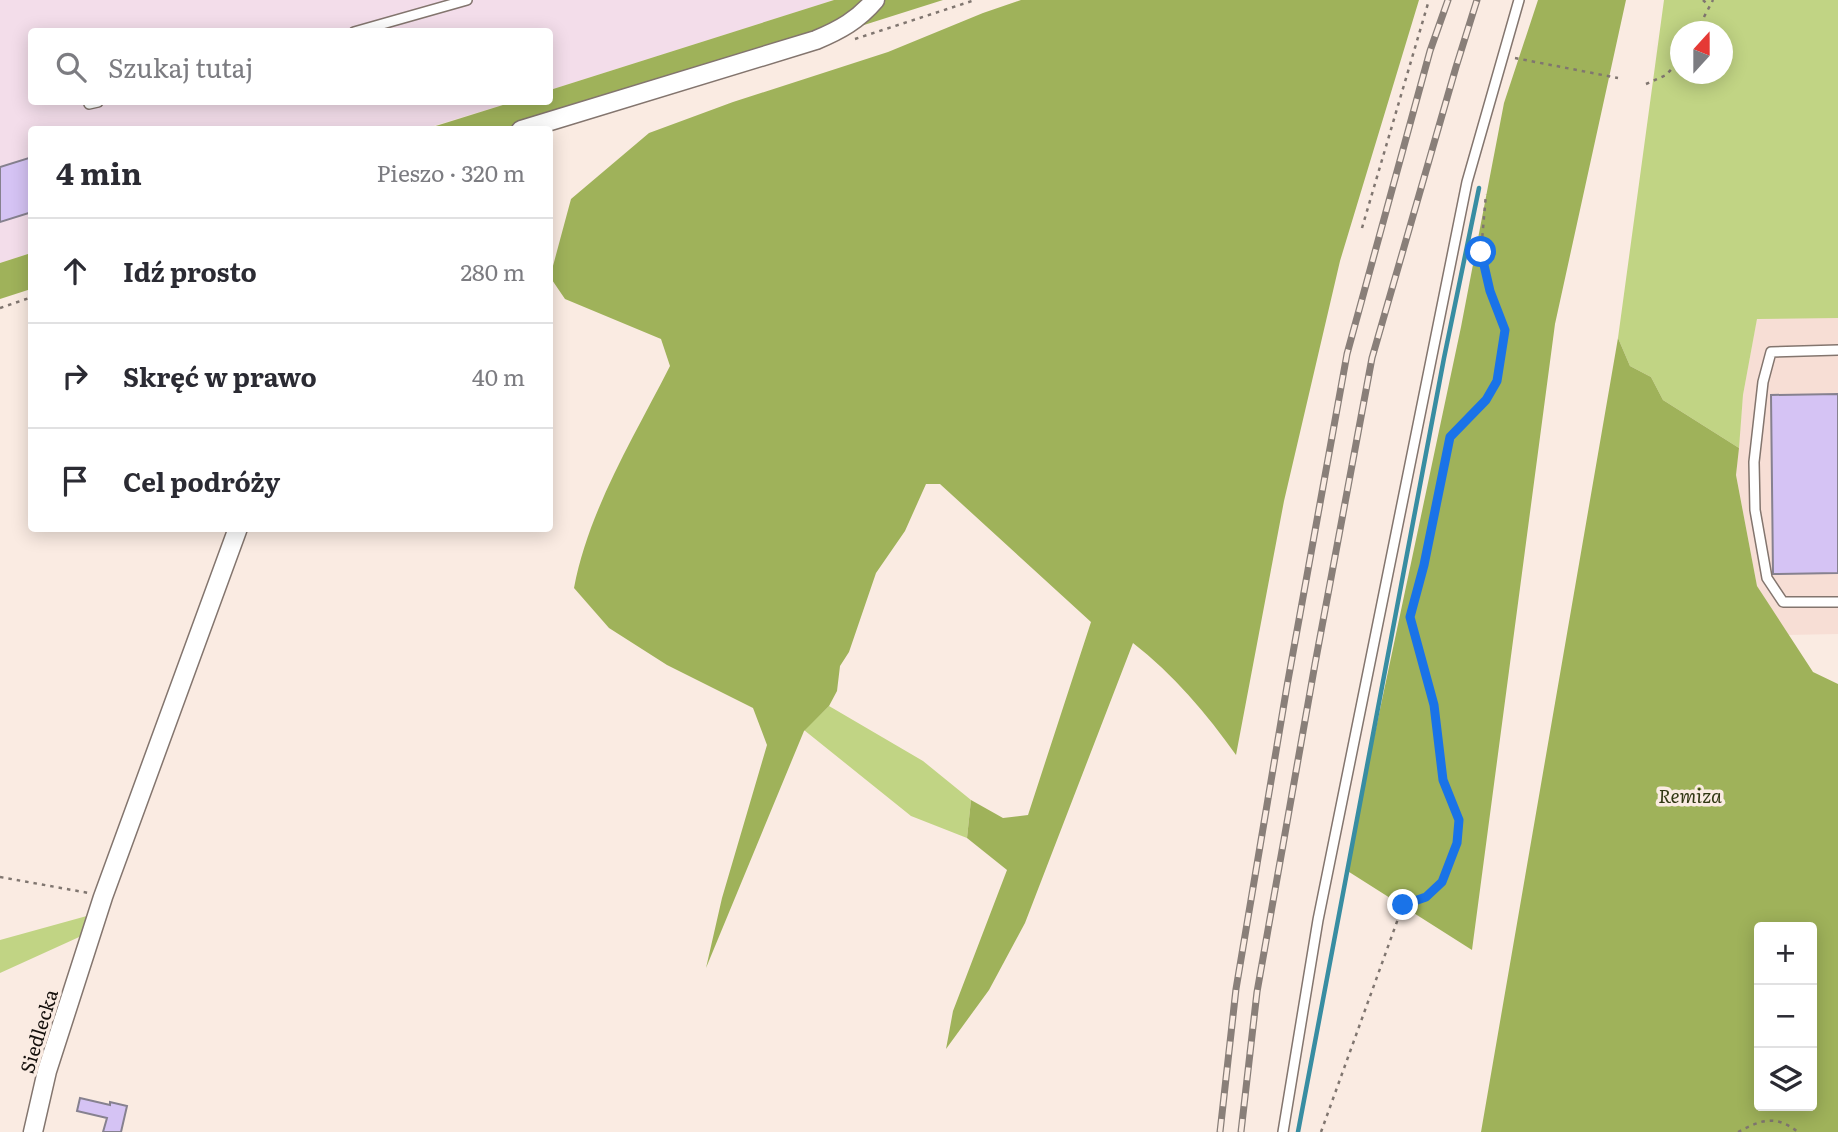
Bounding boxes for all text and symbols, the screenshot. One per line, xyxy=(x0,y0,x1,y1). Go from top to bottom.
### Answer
north arrow xyxy=(1670,21,1733,84)
search box xyxy=(28,28,553,105)
text: Szukaj tutaj xyxy=(108,47,253,86)
icon: search xyxy=(52,48,90,86)
text: 4 min xyxy=(56,150,142,194)
text: Pieszo · 320 m xyxy=(376,155,525,189)
route start xyxy=(1465,236,1496,267)
text: Idź prosto xyxy=(123,251,257,290)
icon: ahead xyxy=(56,252,94,290)
text: 280 m xyxy=(460,254,525,288)
text: Skręć w prawo xyxy=(123,356,317,395)
icon: right xyxy=(56,357,94,395)
text: 40 m xyxy=(472,359,525,393)
text: Cel podróży xyxy=(123,461,280,500)
icon: arrive xyxy=(56,462,94,500)
park label: Remiza xyxy=(1658,781,1722,809)
route end xyxy=(1387,889,1418,920)
map controls xyxy=(1754,922,1817,1111)
button: + xyxy=(1754,922,1817,985)
street label: Siedlecka xyxy=(12,985,64,1076)
button: − xyxy=(1754,985,1817,1048)
button: layers xyxy=(1754,1048,1817,1111)

